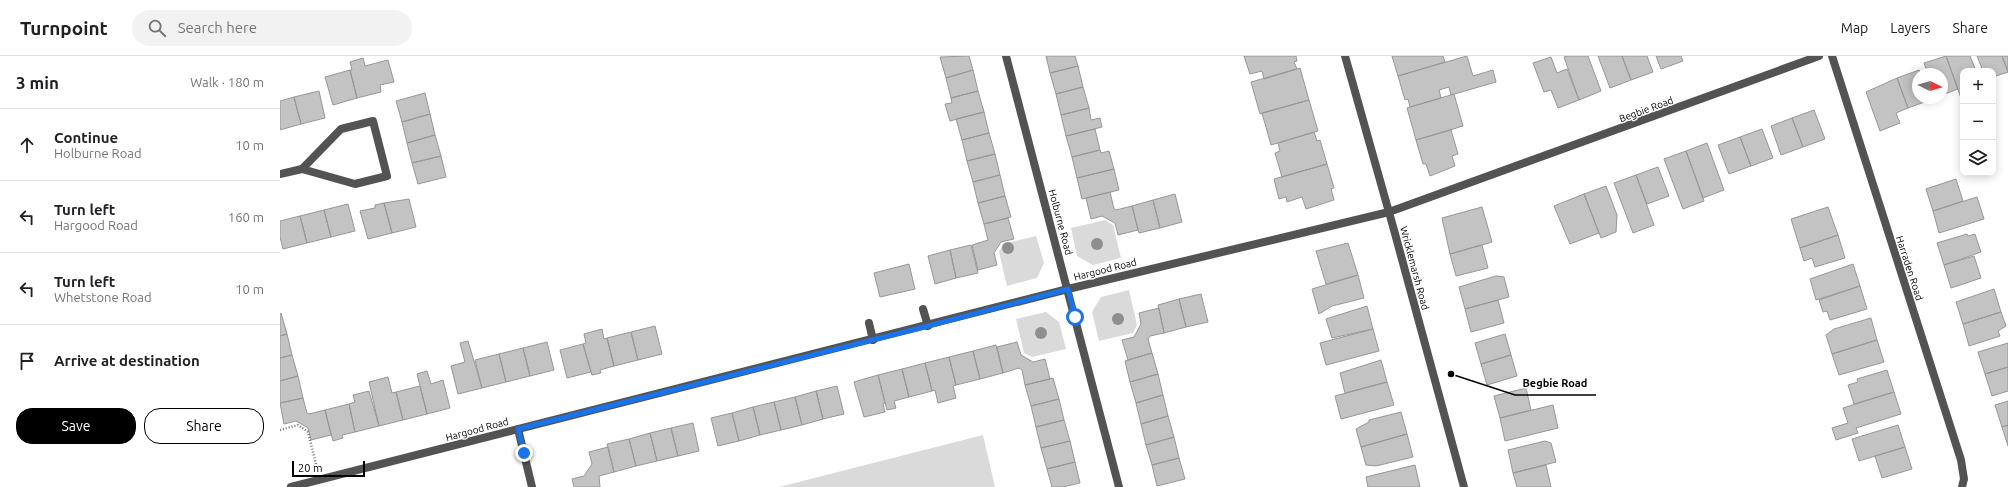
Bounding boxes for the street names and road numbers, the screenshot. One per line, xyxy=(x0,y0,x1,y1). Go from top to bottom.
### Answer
street label: Begbie Road xyxy=(1618,95,1675,124)
street label: Holburne Road xyxy=(1046,188,1075,256)
street label: Wricklemarsh Road xyxy=(1398,225,1431,311)
street label: Harraden Road xyxy=(1894,234,1925,302)
street label: Hargood Road xyxy=(1072,256,1138,283)
street label: Hargood Road xyxy=(445,416,510,443)

